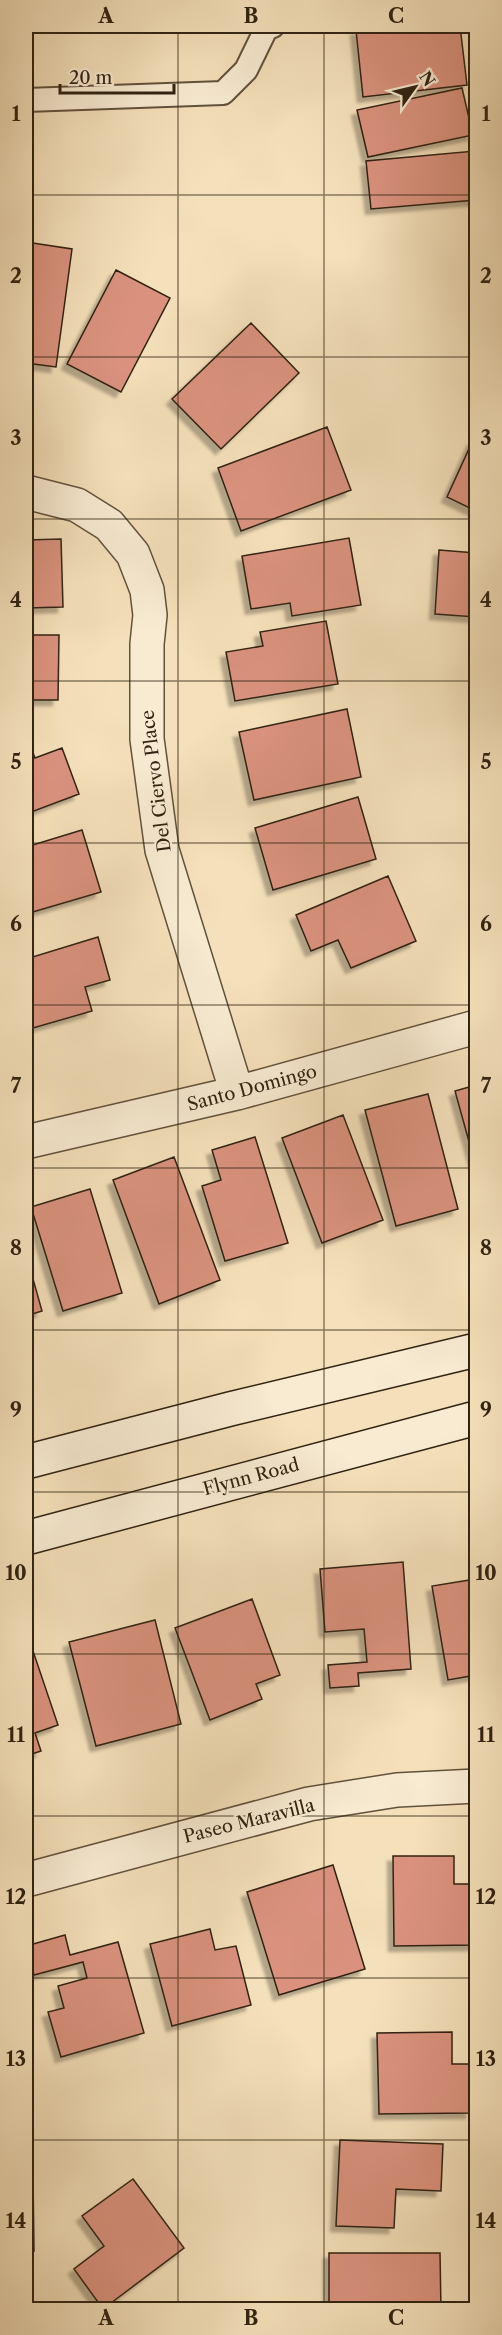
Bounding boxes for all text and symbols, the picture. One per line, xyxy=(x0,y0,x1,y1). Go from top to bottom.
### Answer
text: A xyxy=(97,4,114,28)
text: B xyxy=(244,4,259,28)
text: C xyxy=(388,4,404,28)
scale bar xyxy=(60,57,174,95)
north arrow xyxy=(385,57,445,117)
text: 20 m xyxy=(69,67,113,89)
text: N xyxy=(415,67,440,90)
text: 1 xyxy=(12,102,21,126)
text: 1 xyxy=(482,102,491,126)
text: 2 xyxy=(10,264,22,288)
text: 2 xyxy=(480,264,492,288)
text: 3 xyxy=(10,426,22,450)
text: 3 xyxy=(480,426,492,450)
text: 4 xyxy=(10,588,22,612)
text: 4 xyxy=(480,588,492,612)
street label: Del Ciervo Place xyxy=(136,709,176,853)
text: 5 xyxy=(10,750,22,774)
text: 5 xyxy=(480,750,492,774)
text: 6 xyxy=(10,912,22,936)
text: 6 xyxy=(480,912,492,936)
street label: Santo Domingo xyxy=(185,1060,319,1116)
text: 7 xyxy=(11,1074,22,1098)
text: 7 xyxy=(481,1074,492,1098)
text: 8 xyxy=(10,1236,22,1260)
text: 8 xyxy=(480,1236,492,1260)
text: 9 xyxy=(10,1398,22,1422)
text: 9 xyxy=(480,1398,492,1422)
street label: Flynn Road xyxy=(200,1454,302,1500)
text: 10 xyxy=(5,1561,27,1585)
text: 10 xyxy=(475,1561,497,1585)
text: 11 xyxy=(7,1723,25,1747)
text: 11 xyxy=(477,1723,495,1747)
street label: Paseo Maravilla xyxy=(181,1794,317,1848)
text: 12 xyxy=(6,1885,26,1909)
text: 12 xyxy=(476,1885,496,1909)
text: 13 xyxy=(6,2047,26,2071)
text: 13 xyxy=(476,2047,496,2071)
text: 14 xyxy=(6,2209,26,2233)
text: 14 xyxy=(476,2209,496,2233)
text: A xyxy=(97,2306,114,2330)
text: B xyxy=(244,2306,259,2330)
text: C xyxy=(388,2306,404,2330)

